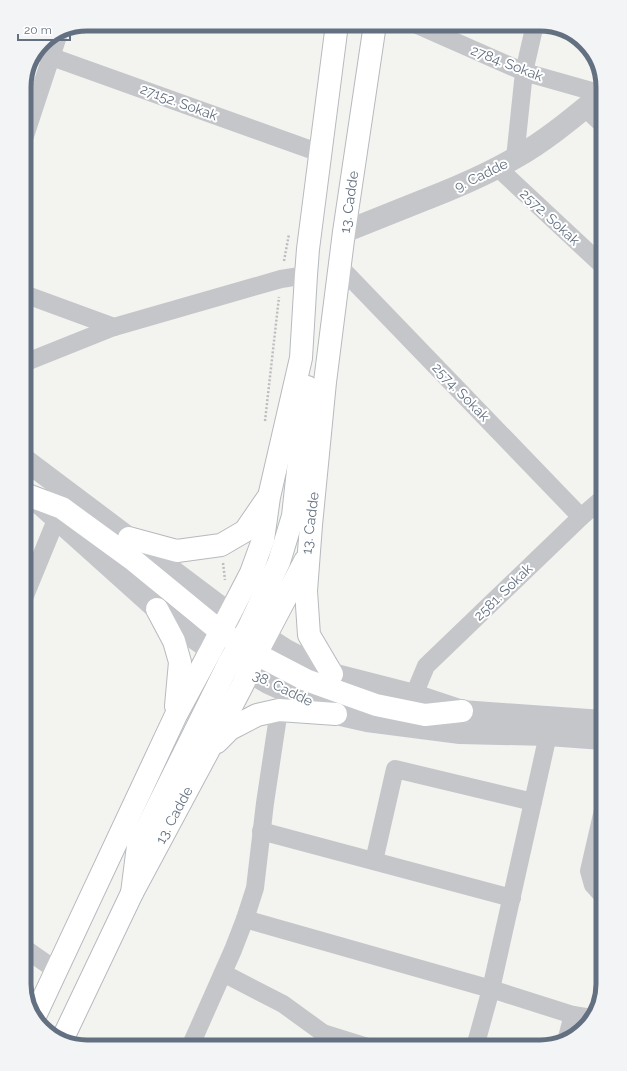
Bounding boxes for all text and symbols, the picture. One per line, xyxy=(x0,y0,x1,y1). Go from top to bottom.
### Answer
scale bar xyxy=(18,16,70,42)
text: 20 m xyxy=(24,23,52,37)
street label: 2784. Sokak xyxy=(469,42,546,84)
street label: 27152. Sokak xyxy=(138,81,220,124)
street label: 9. Cadde xyxy=(452,155,510,195)
street label: 13. Cadde xyxy=(337,170,361,234)
street label: 2572. Sokak xyxy=(517,186,583,249)
street label: 2574. Sokak xyxy=(429,360,493,425)
street label: 13. Cadde xyxy=(298,491,322,555)
street label: 2581. Sokak xyxy=(471,560,536,624)
street label: 38. Cadde xyxy=(250,667,316,709)
street label: 13. Cadde xyxy=(152,784,196,846)

